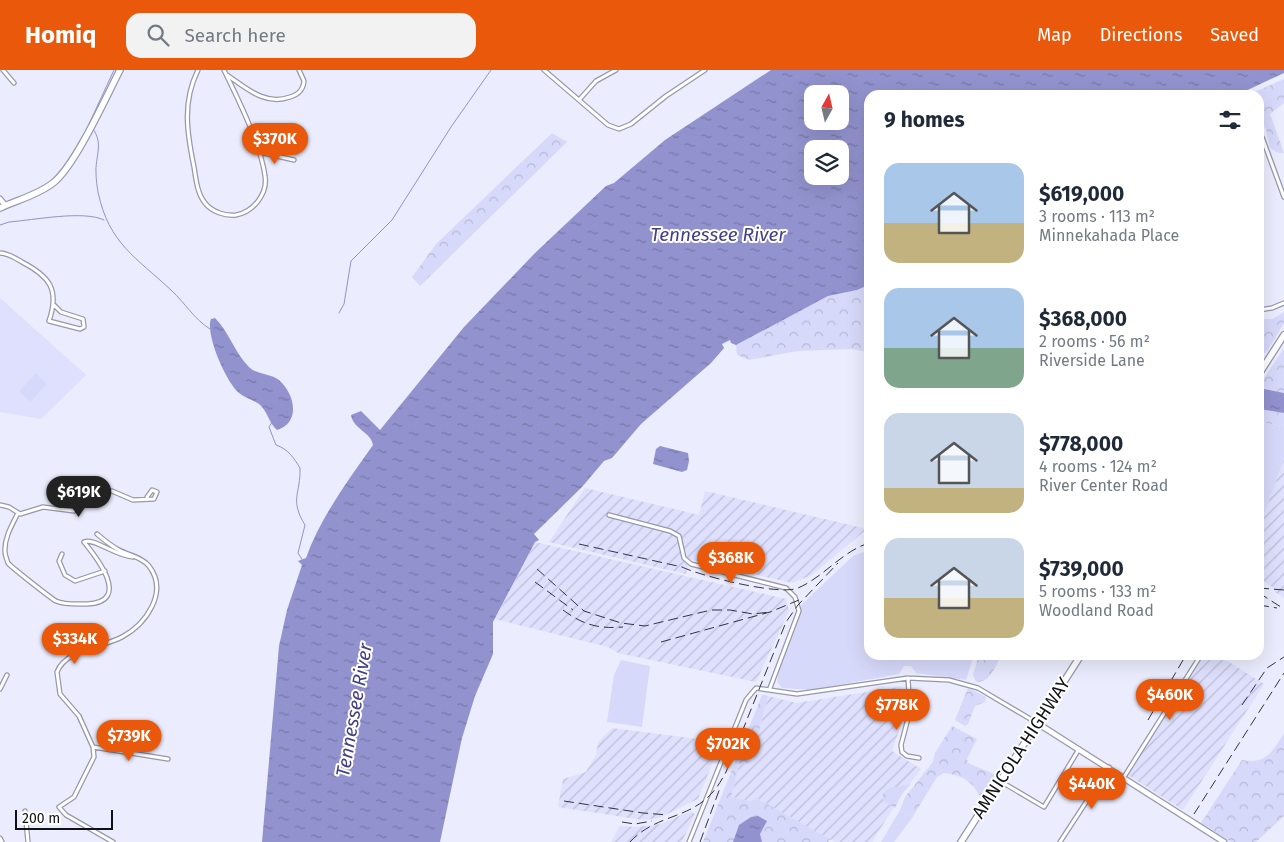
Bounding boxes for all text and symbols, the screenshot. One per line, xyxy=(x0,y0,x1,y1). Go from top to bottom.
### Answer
search box xyxy=(126,13,476,58)
text: Homiq xyxy=(25,21,96,49)
icon: search xyxy=(144,21,172,49)
text: Search here xyxy=(184,24,286,47)
text: Map xyxy=(1037,24,1072,46)
text: Directions xyxy=(1100,24,1182,46)
text: Saved xyxy=(1210,24,1259,46)
north arrow xyxy=(804,85,849,130)
map controls xyxy=(804,85,849,185)
icon: filters xyxy=(1216,106,1244,134)
text: 9 homes xyxy=(884,107,965,133)
pin: $370K xyxy=(240,122,310,165)
text: $370K xyxy=(253,129,297,148)
button: layers xyxy=(804,140,849,185)
text: $619,000 xyxy=(1039,181,1124,207)
icon: home xyxy=(924,183,984,243)
text: 3 rooms · 113 m² xyxy=(1039,207,1155,226)
water label: Tennessee River xyxy=(650,223,786,246)
text: Minnekahada Place xyxy=(1039,226,1179,245)
text: $368,000 xyxy=(1039,306,1127,332)
icon: home xyxy=(924,308,984,368)
text: 2 rooms · 56 m² xyxy=(1039,332,1150,351)
text: Riverside Lane xyxy=(1039,351,1145,370)
text: $778,000 xyxy=(1039,431,1123,457)
icon: home xyxy=(924,433,984,493)
text: 4 rooms · 124 m² xyxy=(1039,457,1157,476)
pin: $619K xyxy=(44,476,114,518)
text: River Center Road xyxy=(1039,476,1168,495)
text: $619K xyxy=(57,482,101,501)
pin: $368K xyxy=(696,542,766,584)
text: $368K xyxy=(708,548,754,567)
text: $739,000 xyxy=(1039,556,1124,582)
icon: home xyxy=(924,558,984,618)
text: 5 rooms · 133 m² xyxy=(1039,582,1156,601)
text: Woodland Road xyxy=(1039,601,1154,620)
pin: $334K xyxy=(40,622,110,665)
text: $334K xyxy=(53,629,97,648)
water label: Tennessee River xyxy=(331,641,377,779)
street label: AMNICOLA HIGHWAY xyxy=(967,673,1075,823)
pin: $460K xyxy=(1135,678,1205,721)
text: $460K xyxy=(1147,685,1193,704)
pin: $778K xyxy=(862,688,932,731)
text: $778K xyxy=(876,695,918,714)
pin: $739K xyxy=(94,720,164,762)
text: $739K xyxy=(107,726,151,745)
pin: $702K xyxy=(693,728,763,770)
text: $702K xyxy=(706,734,750,753)
pin: $440K xyxy=(1057,768,1127,810)
text: $440K xyxy=(1069,774,1115,793)
scale bar xyxy=(15,807,112,830)
text: 200 m xyxy=(22,810,60,827)

